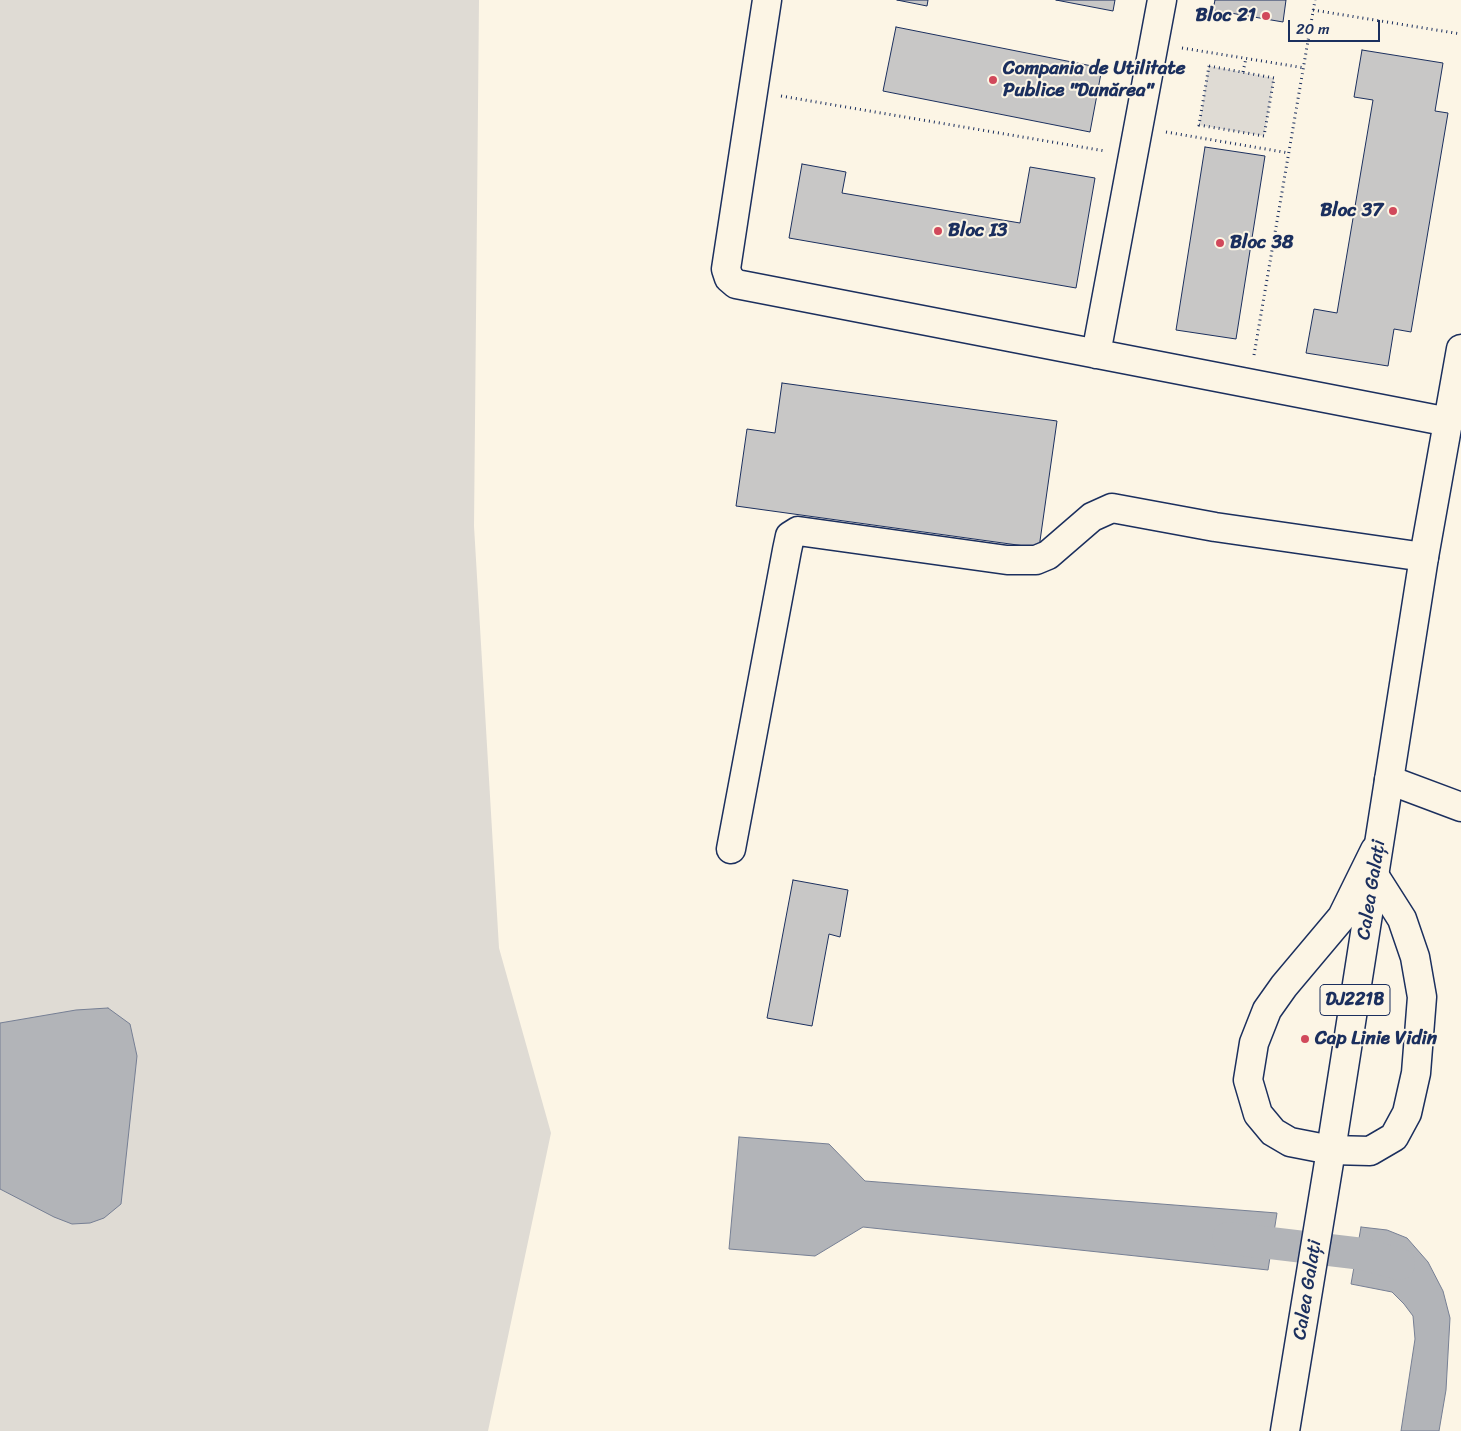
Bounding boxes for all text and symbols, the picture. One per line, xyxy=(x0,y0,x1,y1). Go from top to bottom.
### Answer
place label: Bloc 21 xyxy=(1195,5,1256,27)
marker: Bloc 21 xyxy=(1260,10,1272,22)
scale bar xyxy=(1291,10,1384,42)
text: 20 m xyxy=(1296,16,1330,42)
place label: Compania de Utilitate Publice "Dunărea" xyxy=(1003,58,1185,102)
marker: Compania de Utilitate Publice "Dunărea" xyxy=(987,74,999,86)
place label: Bloc 37 xyxy=(1320,200,1383,222)
marker: Bloc 37 xyxy=(1387,205,1399,217)
place label: Bloc I3 xyxy=(948,220,1007,242)
marker: Bloc I3 xyxy=(932,225,944,237)
place label: Bloc 38 xyxy=(1230,232,1293,254)
marker: Bloc 38 xyxy=(1214,237,1226,249)
street label: Calea Galați xyxy=(1353,838,1391,942)
road number: DJ221B xyxy=(1320,984,1390,1016)
place label: Cap Linie Vidin xyxy=(1315,1028,1437,1050)
marker: Cap Linie Vidin xyxy=(1299,1033,1311,1045)
street label: Calea Galați xyxy=(1289,1238,1327,1342)

